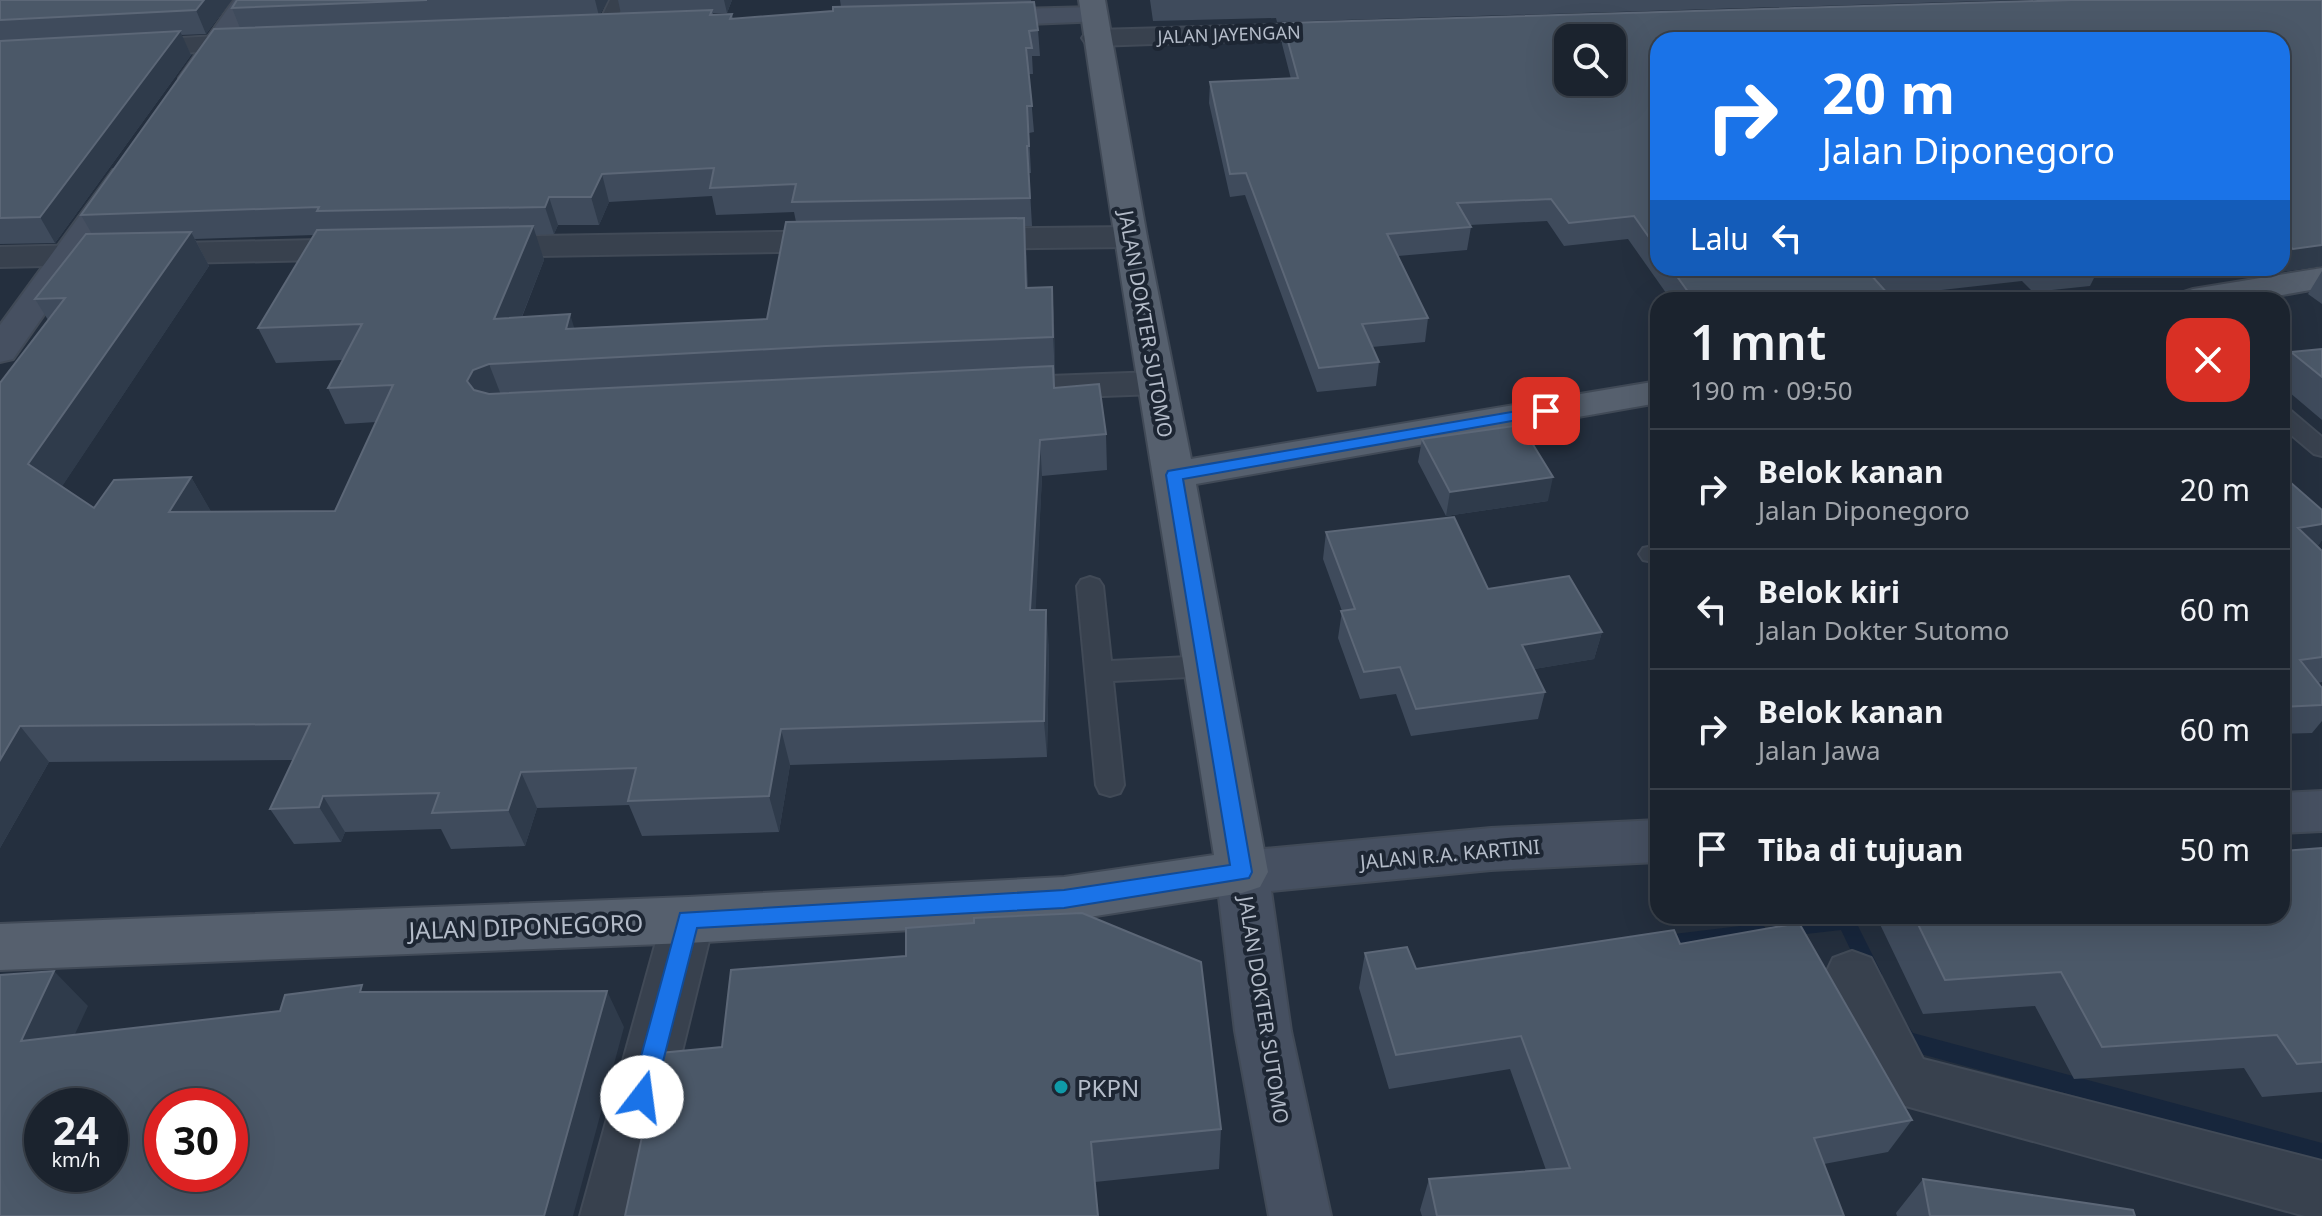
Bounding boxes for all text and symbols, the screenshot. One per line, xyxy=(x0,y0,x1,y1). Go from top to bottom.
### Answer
street label: JALAN JAYENGAN xyxy=(1155,20,1301,49)
map controls xyxy=(1554,24,1626,96)
button: search xyxy=(1554,24,1626,96)
text: 20 m xyxy=(1822,54,1955,130)
icon: right xyxy=(1690,64,1794,168)
text: Jalan Diponegoro xyxy=(1822,126,2115,175)
street label: JALAN DOKTER SUTOMO xyxy=(1112,206,1179,440)
icon: left xyxy=(1765,216,1809,260)
text: Lalu xyxy=(1690,218,1749,259)
text: 1 mnt xyxy=(1690,309,1826,374)
button: close xyxy=(2166,318,2250,402)
text: 190 m · 09:50 xyxy=(1690,372,1853,408)
pin xyxy=(1512,377,1580,445)
icon: arrive xyxy=(1524,389,1568,433)
text: Belok kanan xyxy=(1758,451,1944,492)
icon: right xyxy=(1690,467,1734,511)
text: 20 m xyxy=(2180,469,2250,510)
text: Jalan Diponegoro xyxy=(1758,492,1970,528)
text: Belok kiri xyxy=(1758,571,1900,612)
icon: left xyxy=(1690,587,1734,631)
text: 60 m xyxy=(2180,589,2250,630)
text: Jalan Dokter Sutomo xyxy=(1758,612,2009,648)
text: Belok kanan xyxy=(1758,691,1944,732)
icon: right xyxy=(1690,707,1734,751)
text: 60 m xyxy=(2180,709,2250,750)
text: Jalan Jawa xyxy=(1758,732,1881,768)
icon: arrive xyxy=(1690,827,1734,871)
text: Tiba di tujuan xyxy=(1758,829,1963,870)
text: 50 m xyxy=(2180,829,2250,870)
street label: JALAN R.A. KARTINI xyxy=(1357,833,1541,875)
street label: JALAN DOKTER SUTOMO xyxy=(1232,892,1295,1126)
street label: JALAN DIPONEGORO xyxy=(406,905,644,947)
position arrow xyxy=(600,1055,684,1139)
place label: PKPN xyxy=(1077,1071,1139,1104)
marker: PKPN xyxy=(1052,1078,1070,1096)
speed limit sign: 30 xyxy=(144,1088,248,1192)
text: 24 xyxy=(53,1102,99,1157)
text: km/h xyxy=(51,1146,101,1173)

